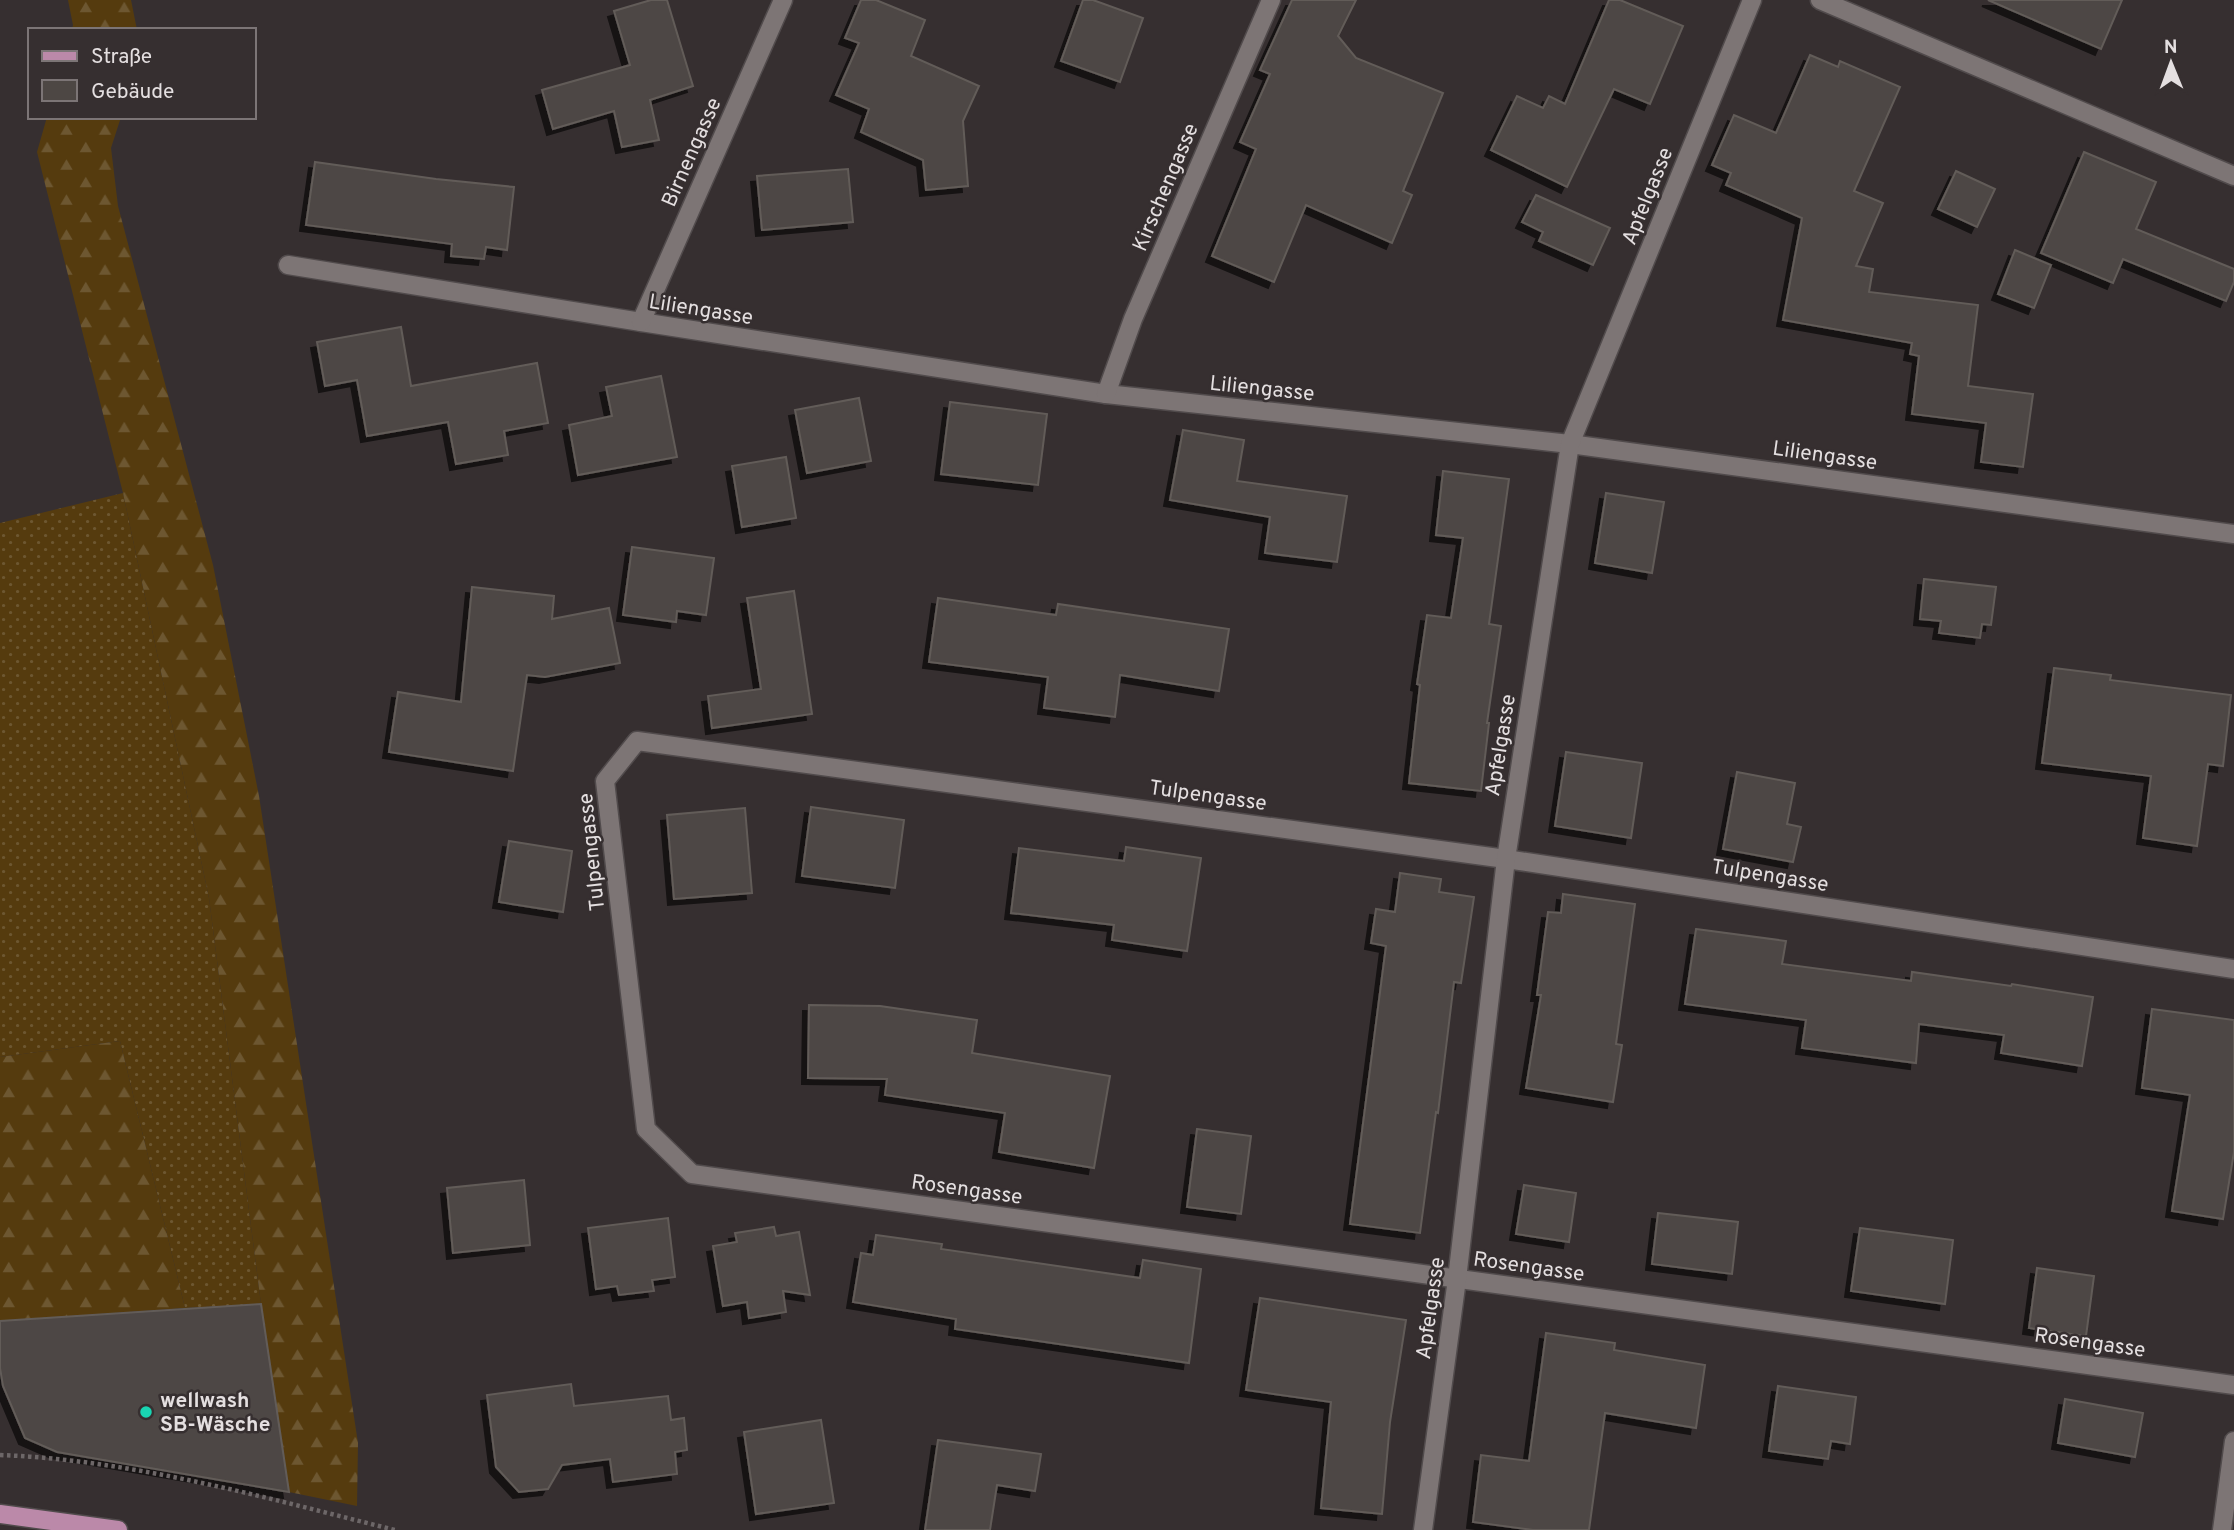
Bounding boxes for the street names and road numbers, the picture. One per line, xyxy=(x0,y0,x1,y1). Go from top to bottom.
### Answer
street label: Birnengasse xyxy=(656,94,728,211)
street label: Kirschengasse xyxy=(1127,119,1206,256)
street label: Apfelgasse xyxy=(1617,144,1680,249)
street label: Liliengasse xyxy=(647,289,755,332)
street label: Liliengasse xyxy=(1208,371,1316,408)
street label: Liliengasse xyxy=(1771,436,1879,477)
street label: Apfelgasse xyxy=(1480,692,1523,798)
street label: Tulpengasse xyxy=(1147,775,1268,818)
street label: Tulpengasse xyxy=(573,792,612,912)
street label: Tulpengasse xyxy=(1709,854,1830,899)
street label: Rosengasse xyxy=(909,1169,1024,1212)
street label: Rosengasse xyxy=(1471,1246,1586,1289)
street label: Apfelgasse xyxy=(1411,1255,1452,1361)
street label: Rosengasse xyxy=(2032,1322,2147,1365)

